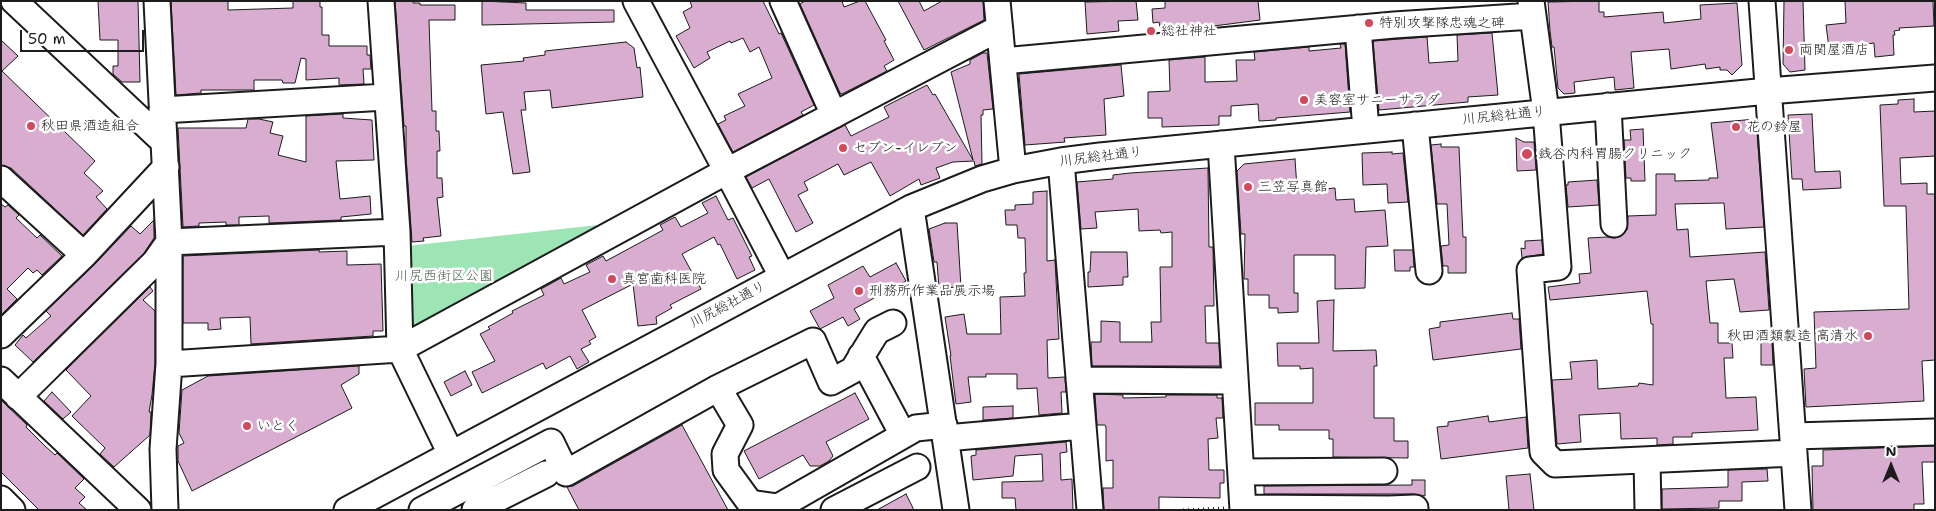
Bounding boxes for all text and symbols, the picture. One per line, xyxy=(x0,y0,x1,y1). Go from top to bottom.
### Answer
place label: 特別攻撃隊忠魂之碑 xyxy=(1379,15,1505,31)
marker: 特別攻撃隊忠魂之碑 xyxy=(1363,17,1375,29)
scale bar xyxy=(22,20,146,52)
place label: 総社神社 xyxy=(1161,23,1217,39)
marker: 総社神社 xyxy=(1145,25,1157,37)
text: 50 m xyxy=(28,29,66,49)
place label: 両関屋酒店 xyxy=(1799,42,1869,58)
marker: 両関屋酒店 xyxy=(1783,44,1795,56)
place label: 美容室サニーサラダ xyxy=(1314,92,1440,108)
marker: 美容室サニーサラダ xyxy=(1298,94,1310,106)
street label: 川尻総社通り xyxy=(1461,103,1547,129)
place label: 秋田県酒造組合 xyxy=(41,118,139,134)
place label: 花の鈴屋 xyxy=(1746,119,1802,135)
marker: 秋田県酒造組合 xyxy=(25,120,37,132)
marker: 花の鈴屋 xyxy=(1730,121,1742,133)
place label: セブン-イレブン xyxy=(853,140,958,156)
marker: セブン-イレブン xyxy=(837,142,849,154)
street label: 川尻総社通り xyxy=(1058,144,1144,170)
place label: 銭谷内科胃腸クリニック xyxy=(1538,146,1692,162)
marker: 銭谷内科胃腸クリニック xyxy=(1520,147,1534,161)
place label: 三笠写真館 xyxy=(1258,179,1328,195)
marker: 三笠写真館 xyxy=(1242,181,1254,193)
park label: 川尻西街区公園 xyxy=(395,268,493,284)
place label: 真宮歯科医院 xyxy=(622,271,706,287)
marker: 真宮歯科医院 xyxy=(606,273,618,285)
street label: 川尻総社通り xyxy=(687,278,769,332)
place label: 刑務所作業品展示場 xyxy=(869,283,995,299)
marker: 刑務所作業品展示場 xyxy=(853,285,865,297)
place label: 秋田酒類製造 高清水 xyxy=(1727,328,1858,344)
marker: 秋田酒類製造 高清水 xyxy=(1862,330,1874,342)
place label: いとく xyxy=(257,418,299,434)
marker: いとく xyxy=(241,420,253,432)
north arrow xyxy=(1866,441,1916,491)
text: N xyxy=(1885,442,1897,460)

